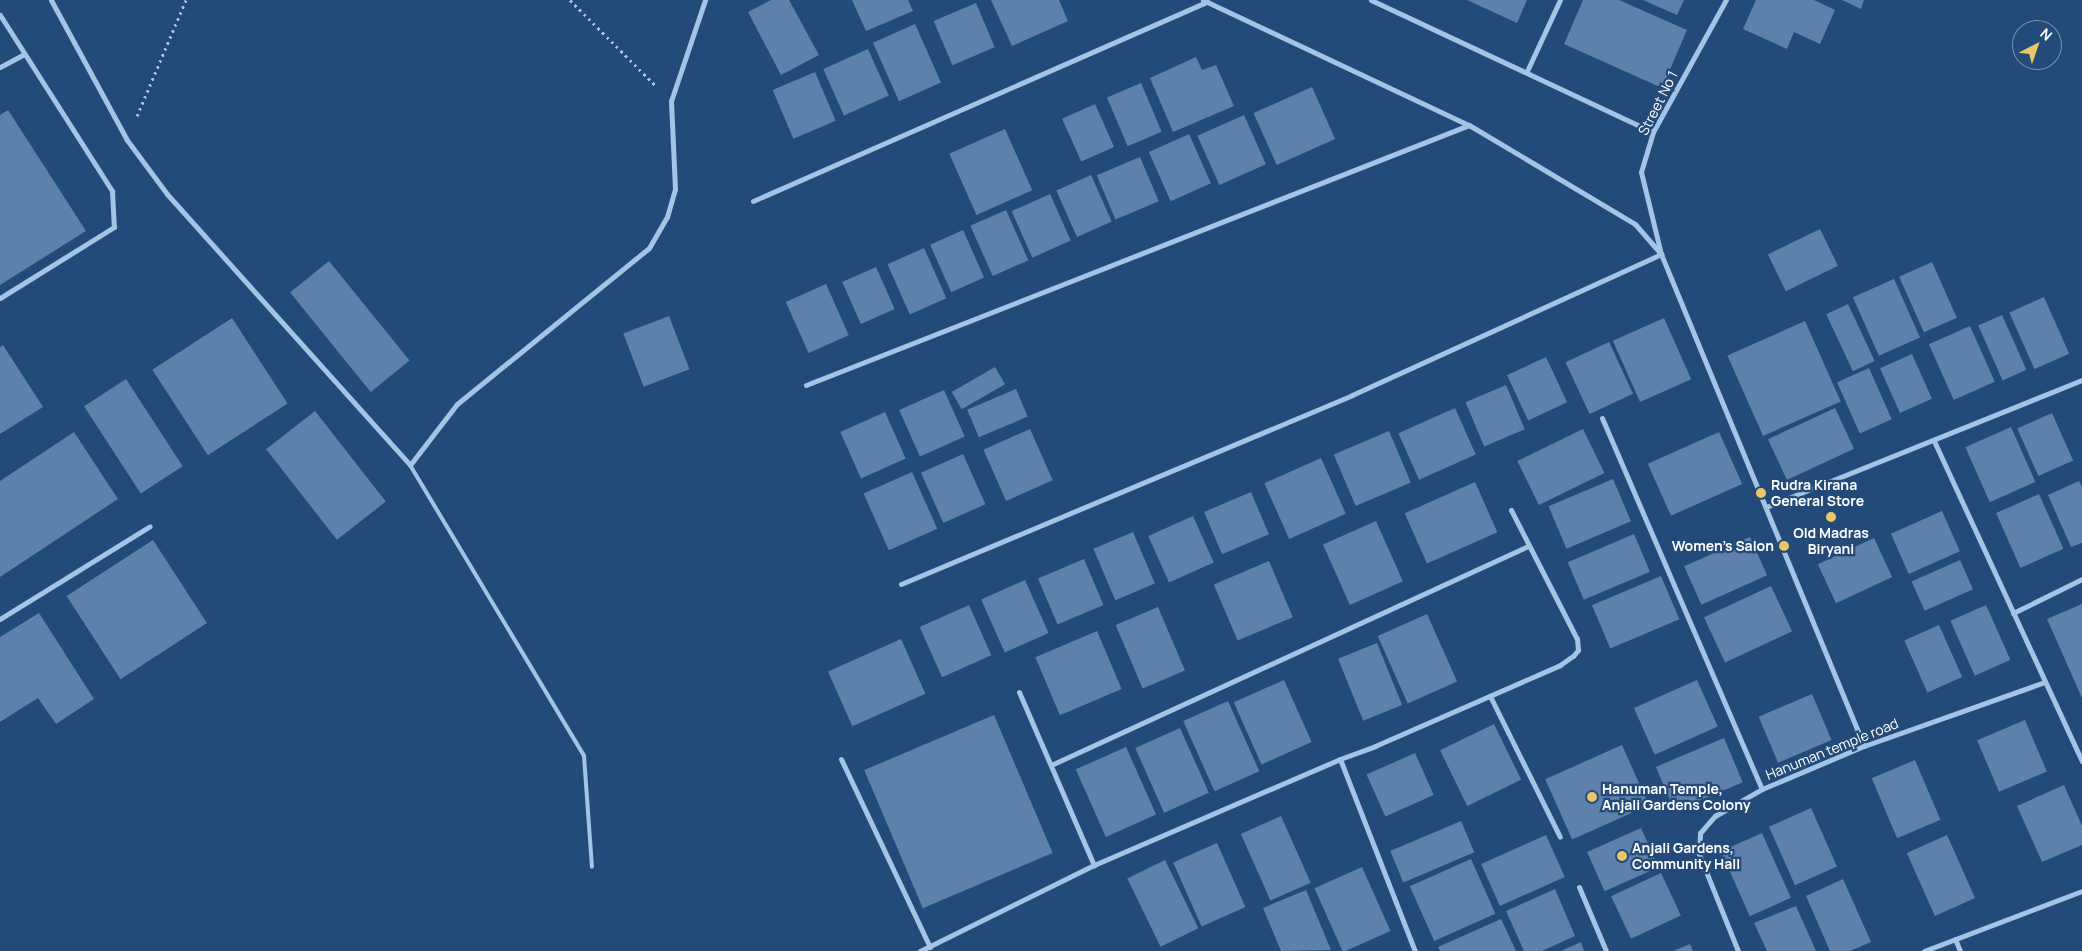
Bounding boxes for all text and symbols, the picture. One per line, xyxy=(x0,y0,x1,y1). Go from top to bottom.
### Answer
north arrow xyxy=(2012,20,2062,70)
text: N xyxy=(2036,24,2057,45)
street label: Street No 1 xyxy=(1635,68,1681,138)
place label: Rudra Kirana General Store xyxy=(1771,477,1864,510)
marker: Rudra Kirana General Store xyxy=(1755,487,1767,499)
marker: Old Madras Biryani xyxy=(1825,511,1837,523)
place label: Old Madras Biryani xyxy=(1793,525,1869,558)
place label: Women's Salon xyxy=(1672,538,1774,554)
marker: Women's Salon xyxy=(1778,540,1790,552)
street label: Hanuman temple road xyxy=(1763,715,1901,783)
place label: Hanuman Temple, Anjali Gardens Colony xyxy=(1602,781,1751,814)
marker: Hanuman Temple, Anjali Gardens Colony xyxy=(1586,791,1598,803)
place label: Anjali Gardens, Community Hall xyxy=(1632,840,1740,872)
marker: Anjali Gardens, Community Hall xyxy=(1616,850,1628,862)

